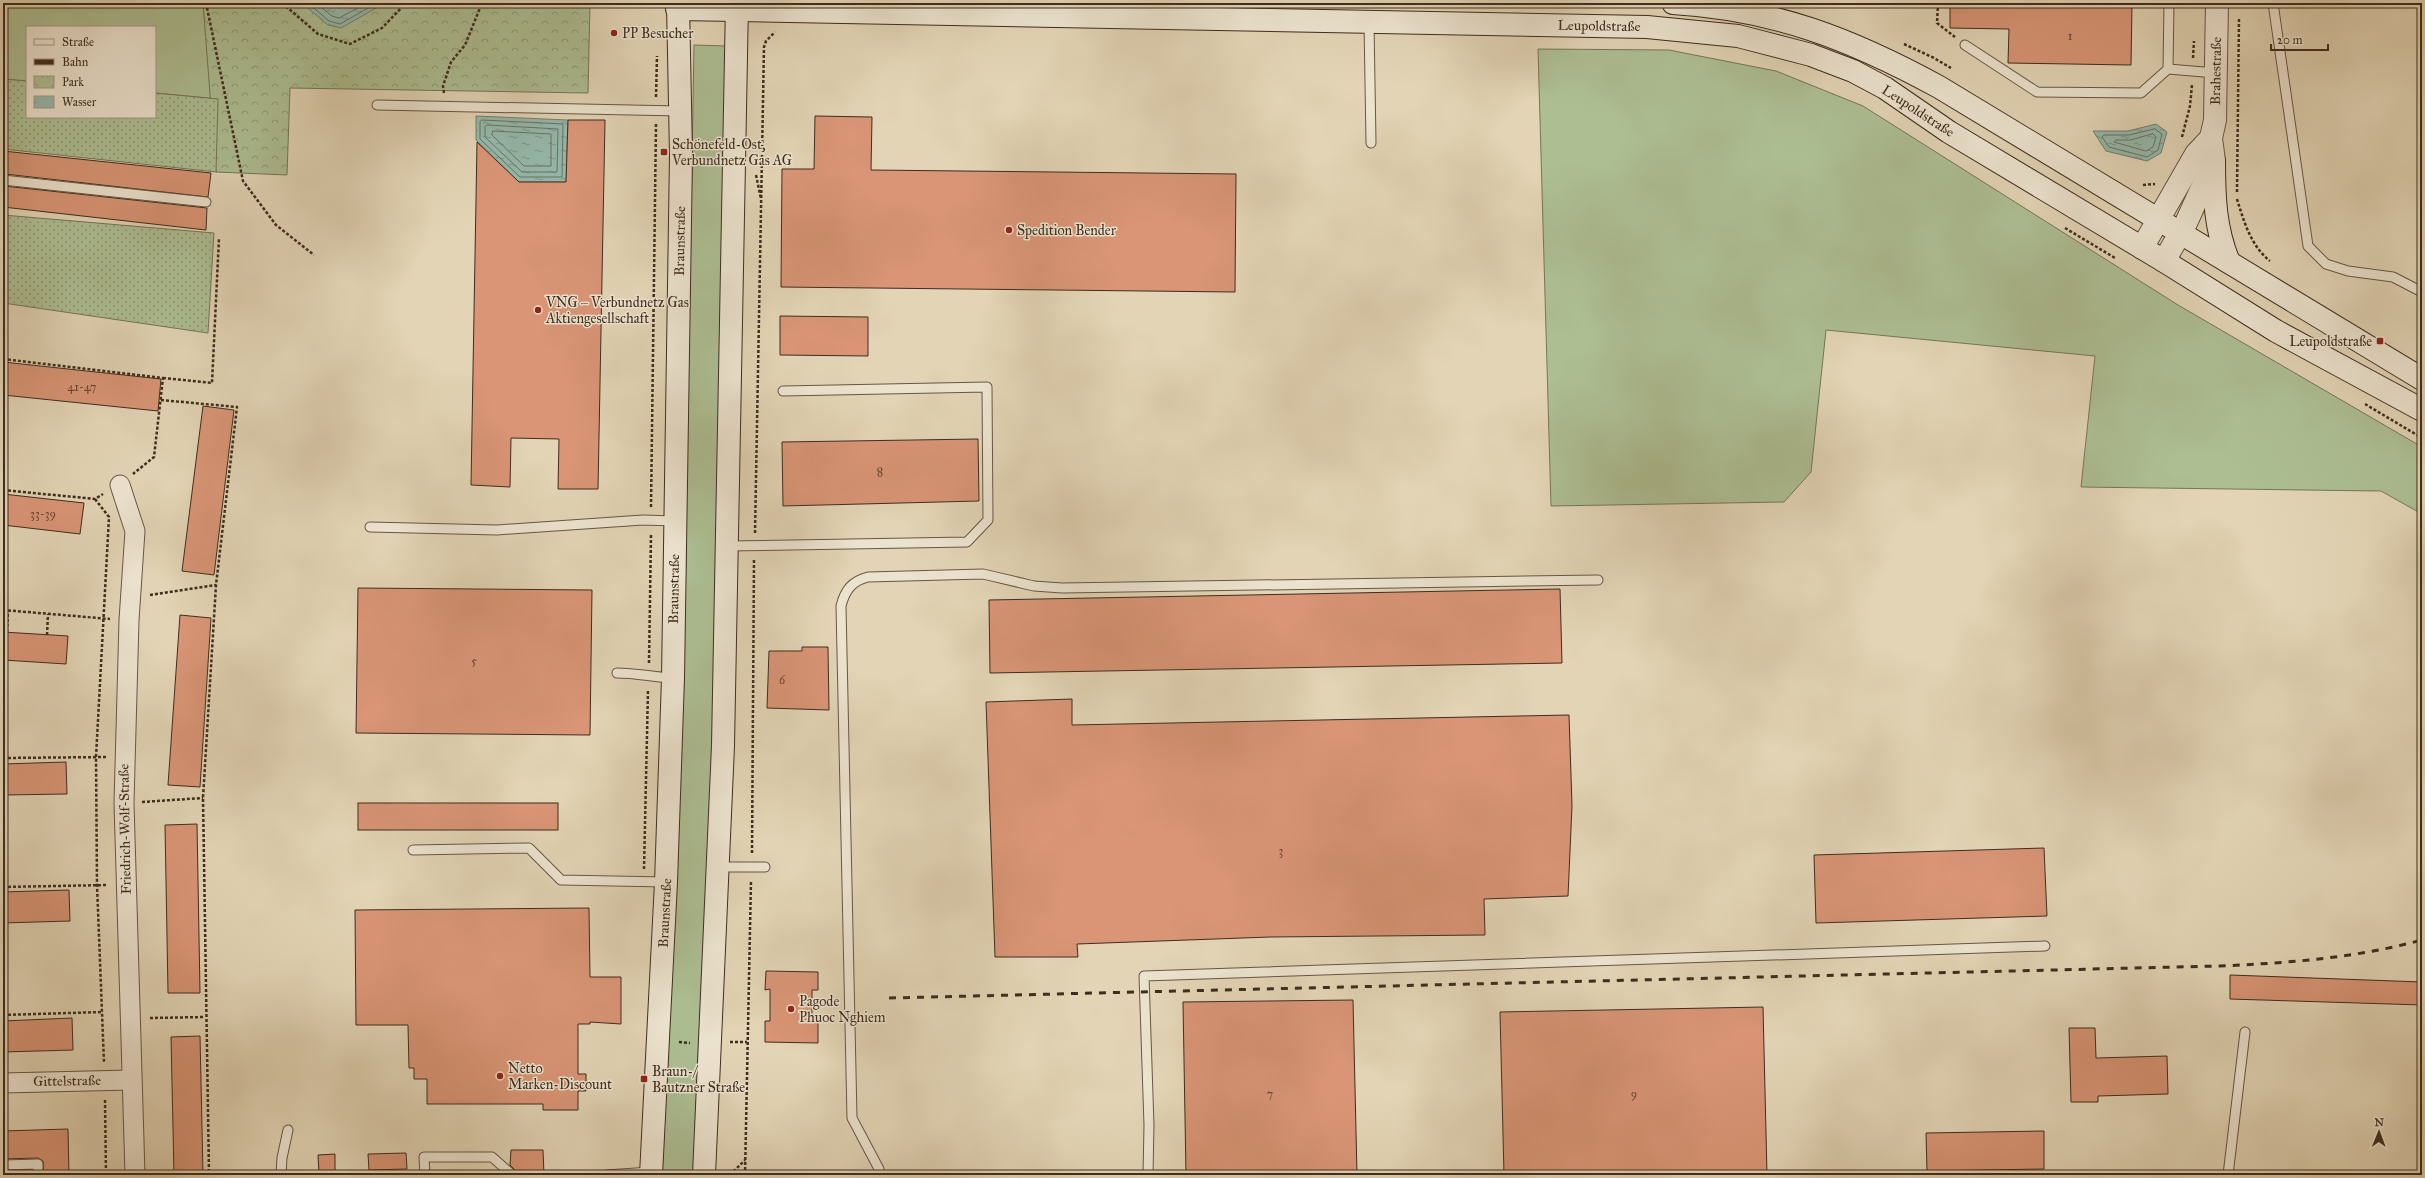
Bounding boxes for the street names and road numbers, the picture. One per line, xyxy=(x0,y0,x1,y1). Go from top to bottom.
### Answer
street label: Leupoldstraße xyxy=(1557,17,1641,35)
street label: Brahestraße xyxy=(2207,37,2225,105)
street label: Leupoldstraße xyxy=(1879,81,1958,141)
street label: Braunstraße xyxy=(671,206,689,276)
street label: Braunstraße xyxy=(665,554,683,624)
street label: Friedrich-Wolf-Straße xyxy=(115,763,135,894)
street label: Braunstraße xyxy=(655,878,675,948)
street label: Gittelstraße xyxy=(33,1072,101,1090)

